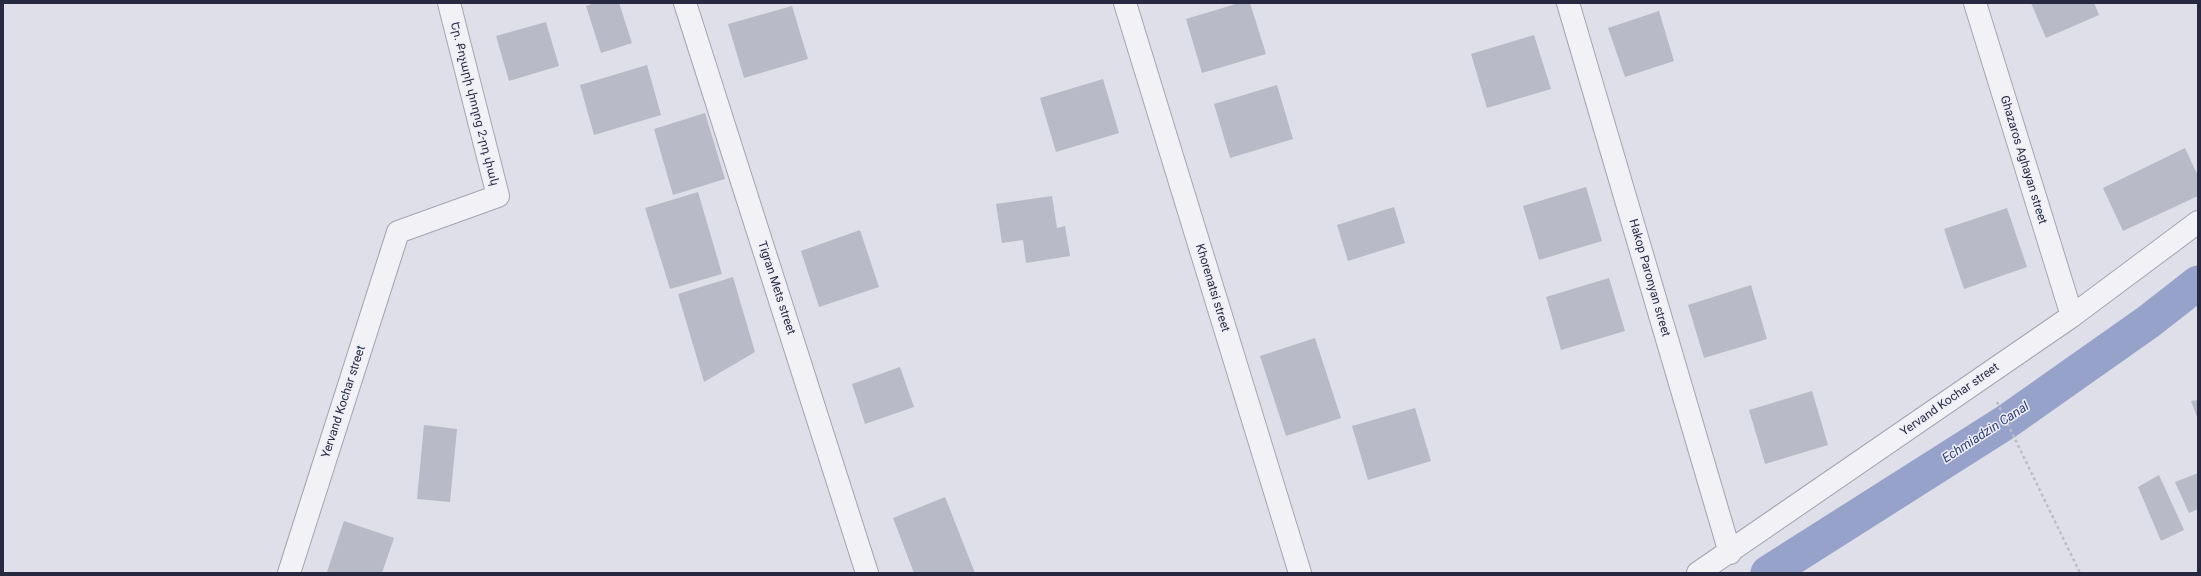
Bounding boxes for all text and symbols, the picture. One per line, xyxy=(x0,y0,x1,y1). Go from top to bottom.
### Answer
street label: Եր. Քոչարի փողոց 2-րդ փակ xyxy=(447,21,501,187)
street label: Ghazaros Aghayan street xyxy=(1997,94,2049,226)
street label: Hakop Paronyan street xyxy=(1625,218,1673,338)
street label: Tigran Mets street xyxy=(754,239,798,337)
street label: Khorenatsi street xyxy=(1192,242,1232,334)
street label: Yervand Kochar street xyxy=(319,344,369,460)
street label: Yervand Kochar street xyxy=(1898,360,2002,440)
water label: Echmiadzin Canal xyxy=(1940,399,2032,467)

